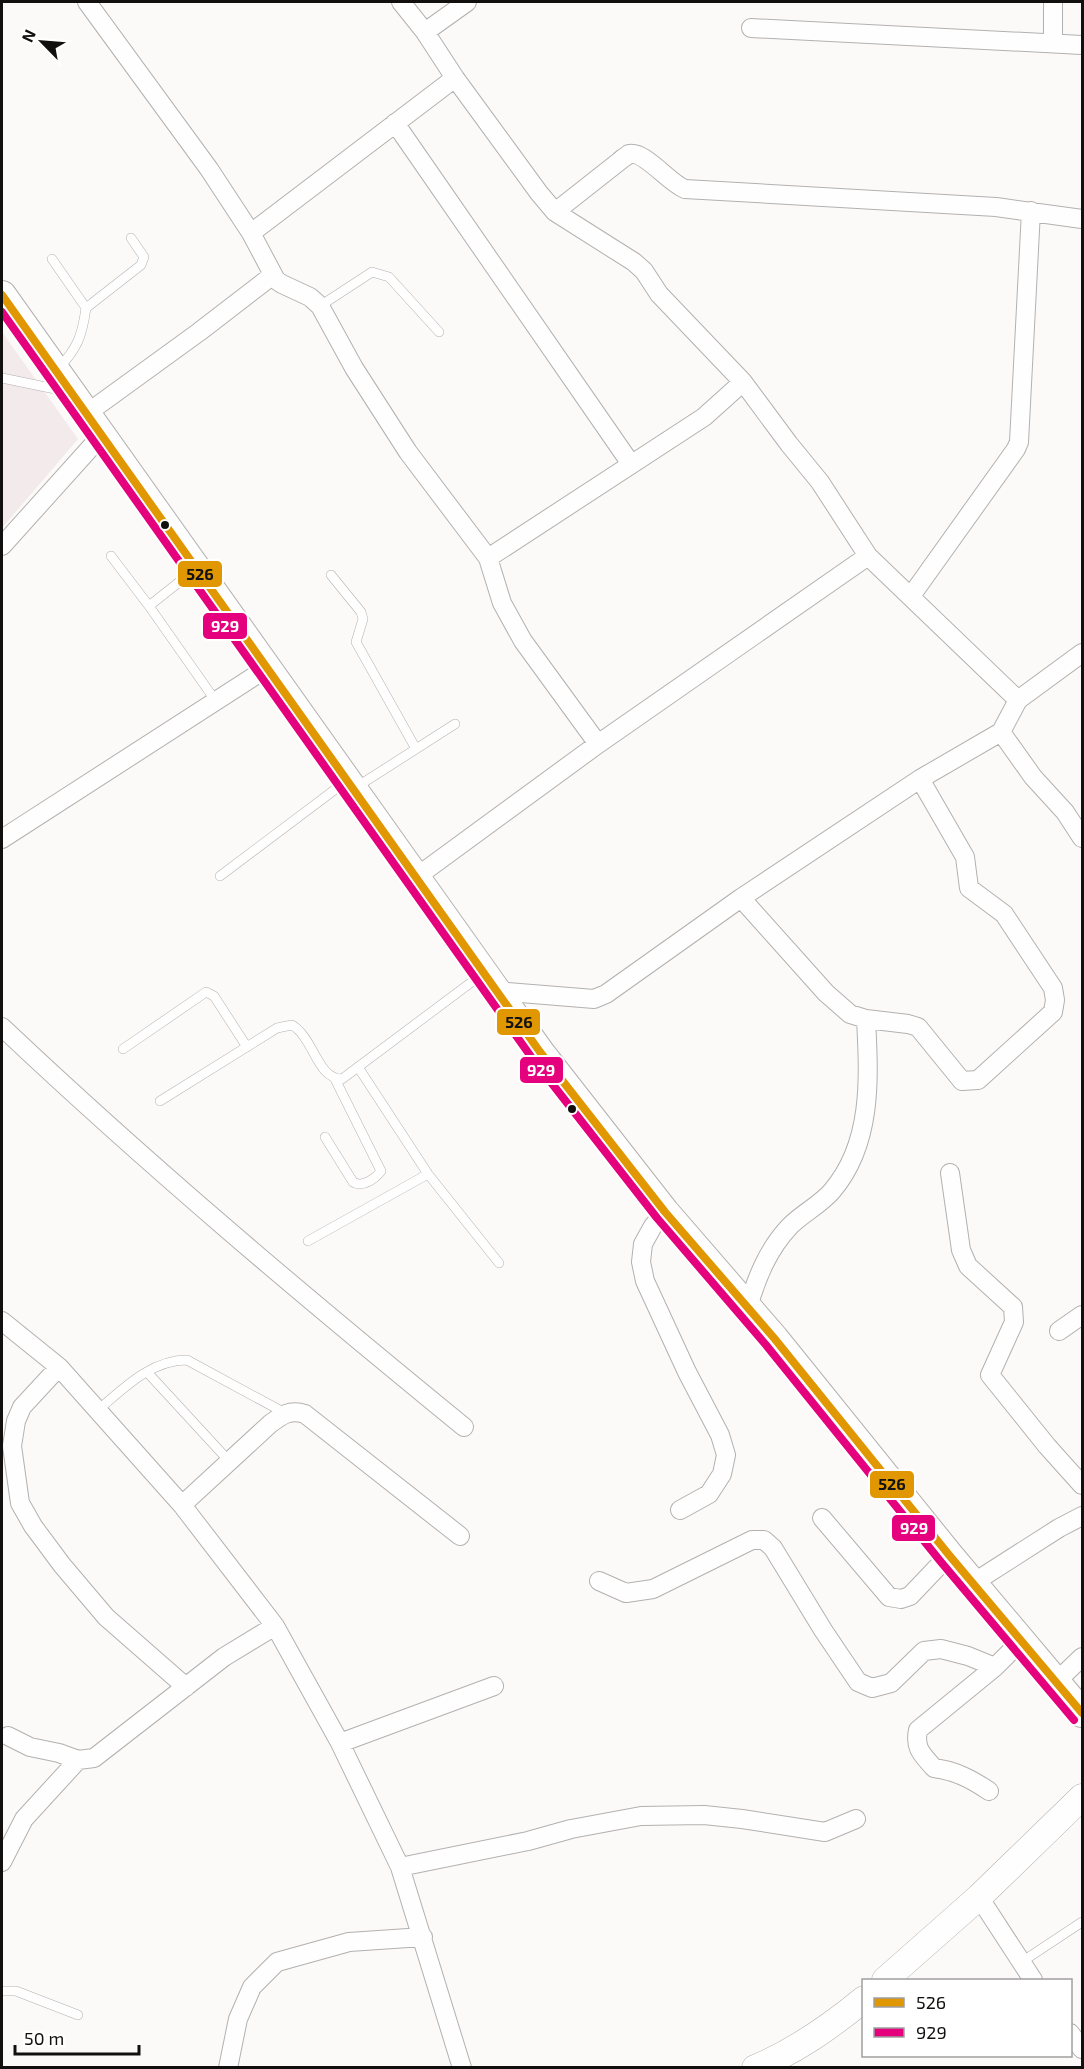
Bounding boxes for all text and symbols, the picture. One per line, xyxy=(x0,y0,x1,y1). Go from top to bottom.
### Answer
north arrow xyxy=(12,12,72,72)
text: N xyxy=(17,26,39,45)
unlabelled marker xyxy=(159,519,171,531)
line badge: 526 xyxy=(177,560,223,588)
text: 526 xyxy=(186,564,214,583)
line badge: 929 xyxy=(202,612,248,640)
text: 929 xyxy=(211,616,239,635)
line badge: 526 xyxy=(496,1008,541,1036)
text: 526 xyxy=(505,1012,533,1031)
line badge: 929 xyxy=(519,1056,564,1084)
text: 929 xyxy=(527,1060,555,1079)
unlabelled marker xyxy=(566,1103,578,1115)
line badge: 526 xyxy=(869,1470,915,1499)
text: 526 xyxy=(878,1474,906,1493)
line badge: 929 xyxy=(891,1514,936,1542)
text: 929 xyxy=(900,1518,928,1537)
legend xyxy=(862,1979,1072,2057)
text: 526 xyxy=(916,1991,946,2013)
scale bar xyxy=(15,2018,140,2056)
text: 929 xyxy=(916,2021,947,2043)
text: 50 m xyxy=(24,2027,64,2049)

